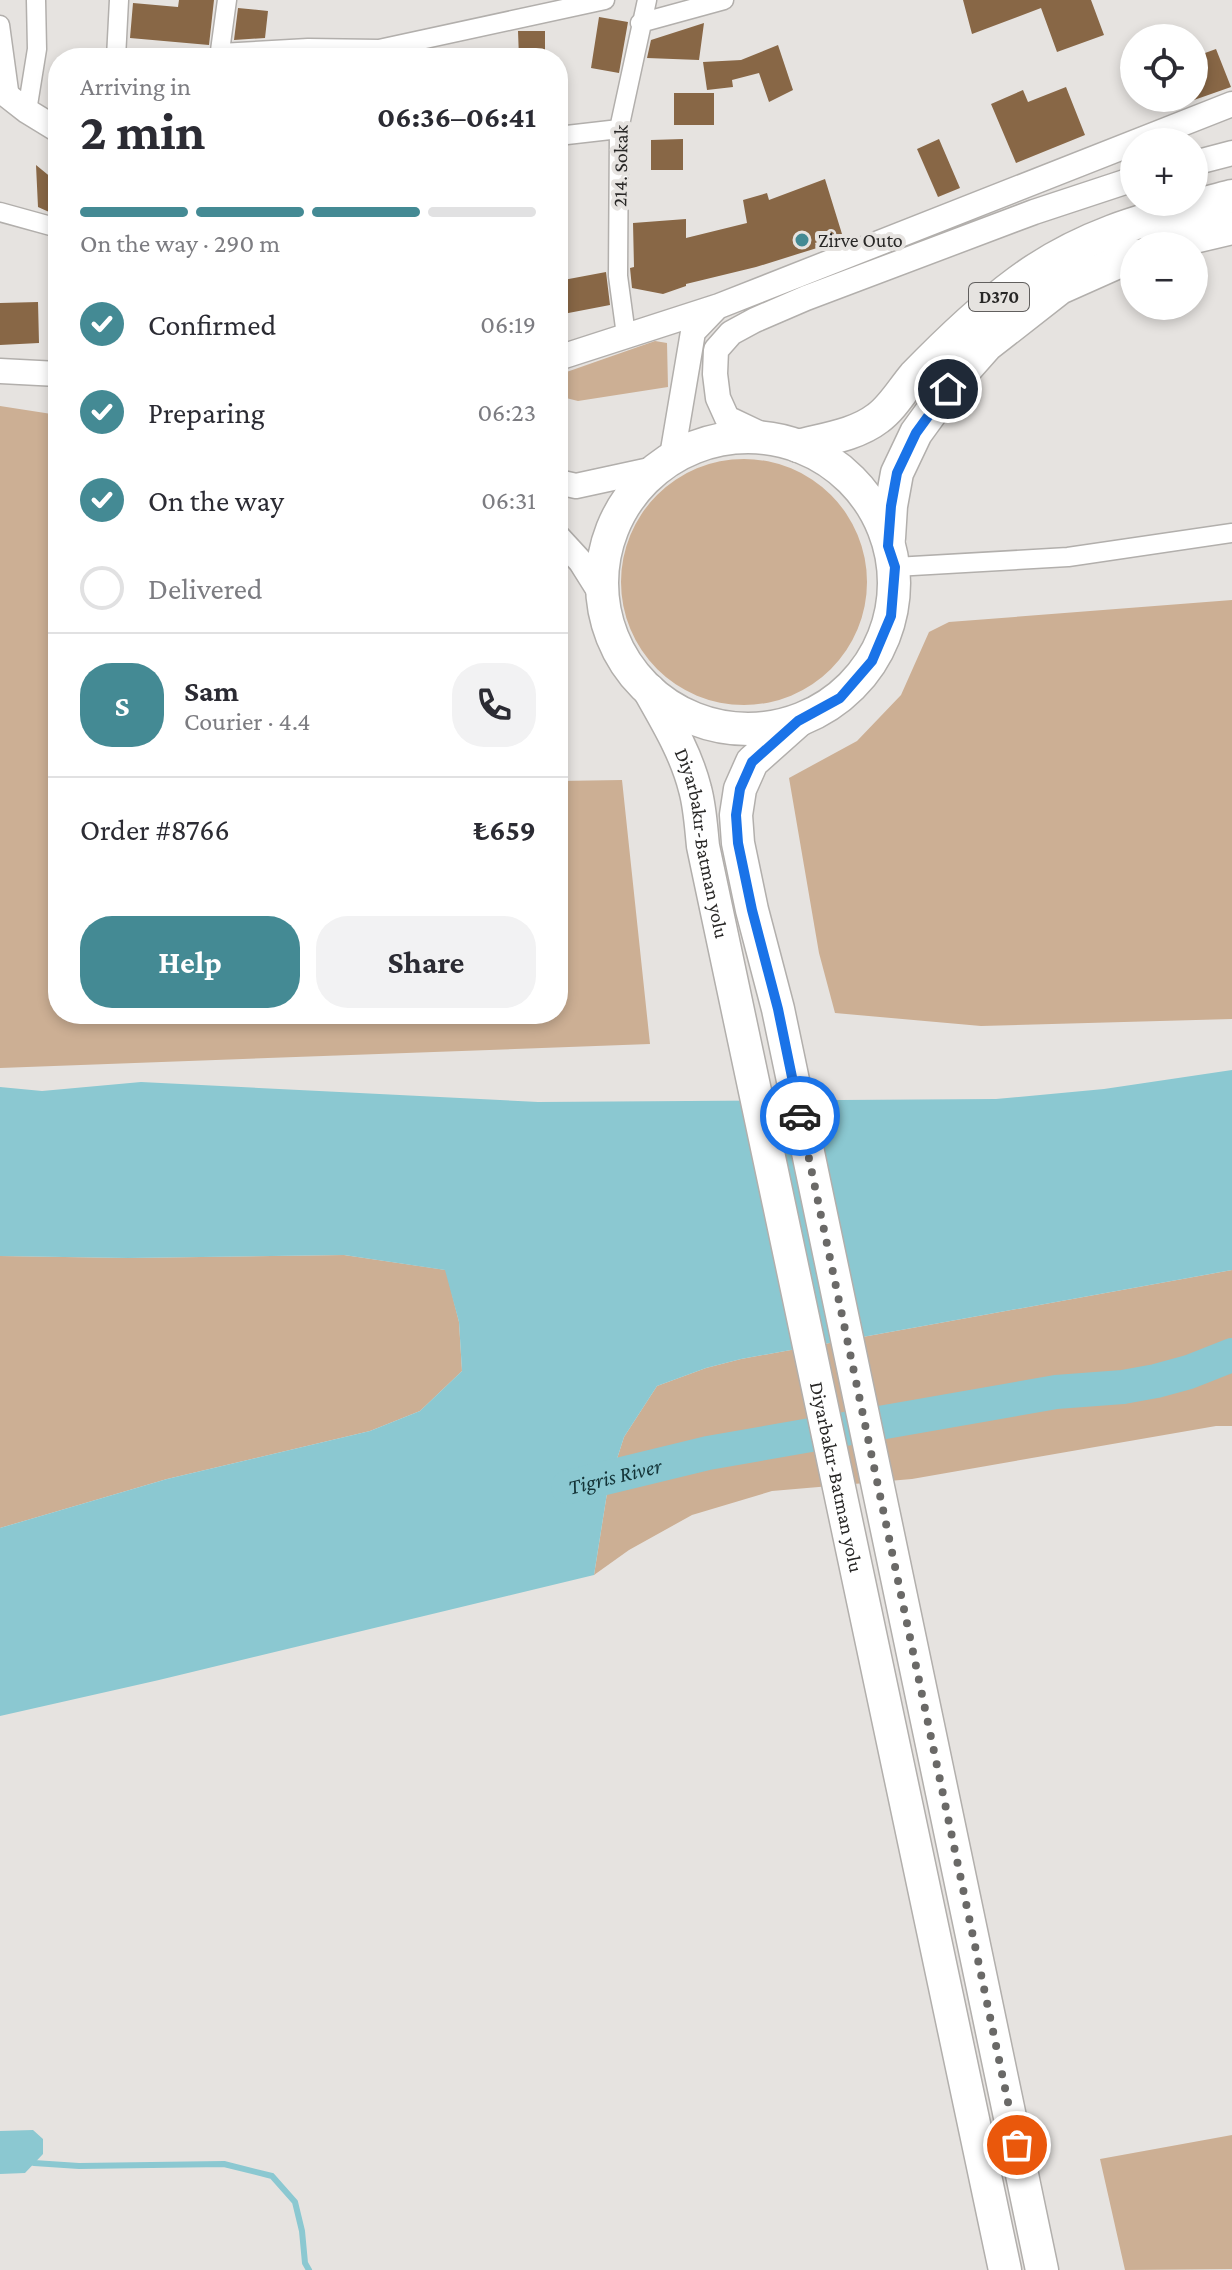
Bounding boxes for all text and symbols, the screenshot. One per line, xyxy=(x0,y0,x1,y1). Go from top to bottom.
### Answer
map controls xyxy=(1120,24,1208,320)
button: locate xyxy=(1120,24,1208,112)
text: Arriving in xyxy=(80,72,191,101)
text: 06:36–06:41 xyxy=(377,100,536,133)
text: 2 min xyxy=(80,102,205,160)
street label: 214. Sokak xyxy=(608,124,632,207)
button: + xyxy=(1120,128,1208,216)
text: On the way · 290 m xyxy=(80,229,280,258)
place label: Zirve Outo xyxy=(818,229,903,251)
marker: Zirve Outo xyxy=(793,231,811,249)
button: − xyxy=(1120,232,1208,320)
road number: D370 xyxy=(969,283,1029,311)
icon: check xyxy=(80,302,124,346)
text: Confirmed xyxy=(148,308,276,341)
text: 06:19 xyxy=(480,310,536,339)
pin xyxy=(914,355,982,423)
icon: home xyxy=(926,367,970,411)
icon: check xyxy=(80,390,124,434)
text: Preparing xyxy=(148,396,265,429)
text: 06:23 xyxy=(477,398,536,427)
icon: check xyxy=(80,478,124,522)
text: On the way xyxy=(148,484,284,517)
text: 06:31 xyxy=(481,486,536,515)
text: Delivered xyxy=(148,572,263,605)
button: phone xyxy=(452,663,536,747)
text: Sam xyxy=(184,674,239,707)
text: S xyxy=(115,689,130,722)
text: Courier · 4.4 xyxy=(184,707,310,736)
street label: Diyarbakır-Batman yolu xyxy=(671,745,733,941)
text: Order #8766 xyxy=(80,813,230,846)
text: ₺659 xyxy=(474,813,536,846)
button: Help xyxy=(80,916,300,1008)
button: Share xyxy=(316,916,536,1008)
courier xyxy=(760,1076,840,1156)
icon: car xyxy=(778,1094,822,1138)
street label: Diyarbakır-Batman yolu xyxy=(806,1380,868,1574)
water label: Tigris River xyxy=(565,1452,665,1499)
pin xyxy=(983,2111,1051,2179)
icon: bag xyxy=(995,2123,1039,2167)

